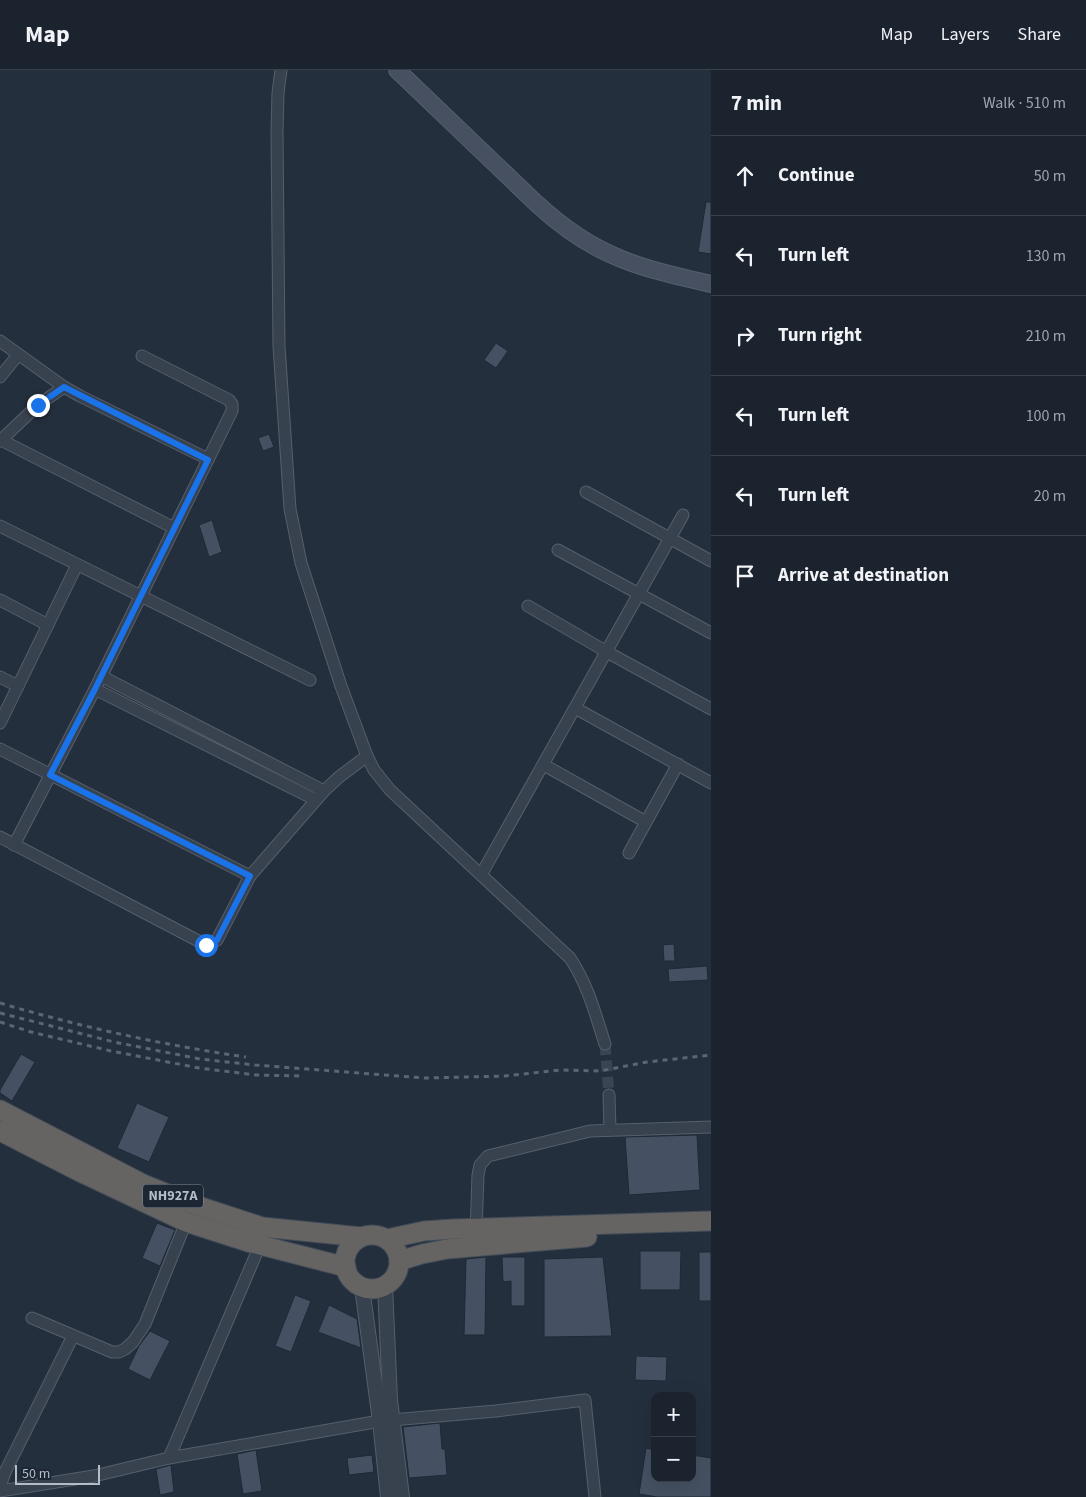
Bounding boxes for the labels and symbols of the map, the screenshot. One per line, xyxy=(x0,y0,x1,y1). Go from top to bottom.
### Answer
route end xyxy=(27,394,50,417)
route start xyxy=(195,934,218,957)
road number: NH927A xyxy=(143,1184,203,1208)
scale bar xyxy=(15,1462,100,1485)

